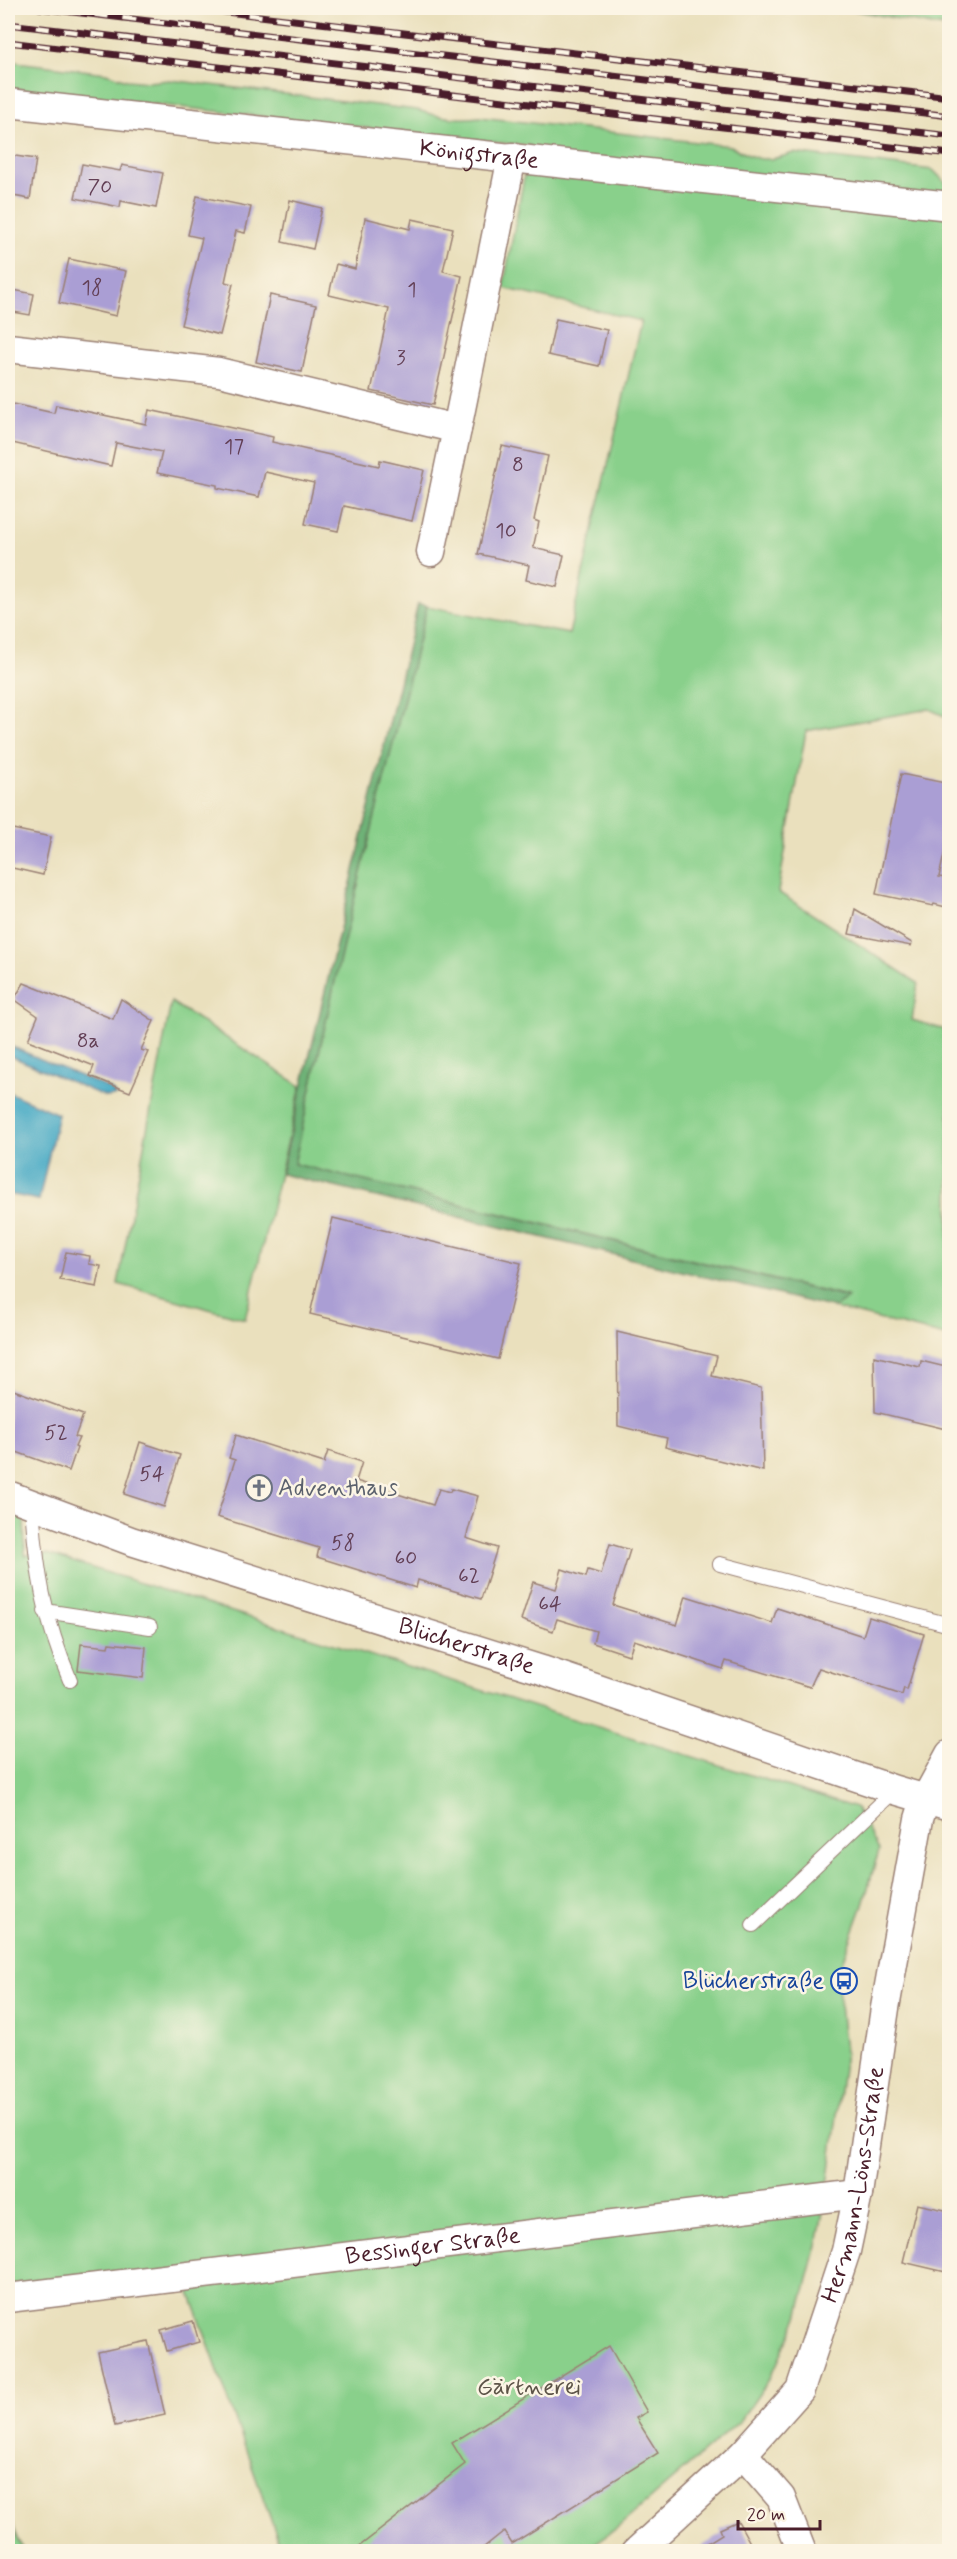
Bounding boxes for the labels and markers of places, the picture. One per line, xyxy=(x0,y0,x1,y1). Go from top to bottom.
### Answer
church icon: Adventhaus xyxy=(244,1473,274,1503)
place label: Adventhaus xyxy=(278,1473,398,1504)
place label: Blücherstraße xyxy=(683,1966,824,1997)
bus stop icon: Blücherstraße xyxy=(829,1966,859,1996)

